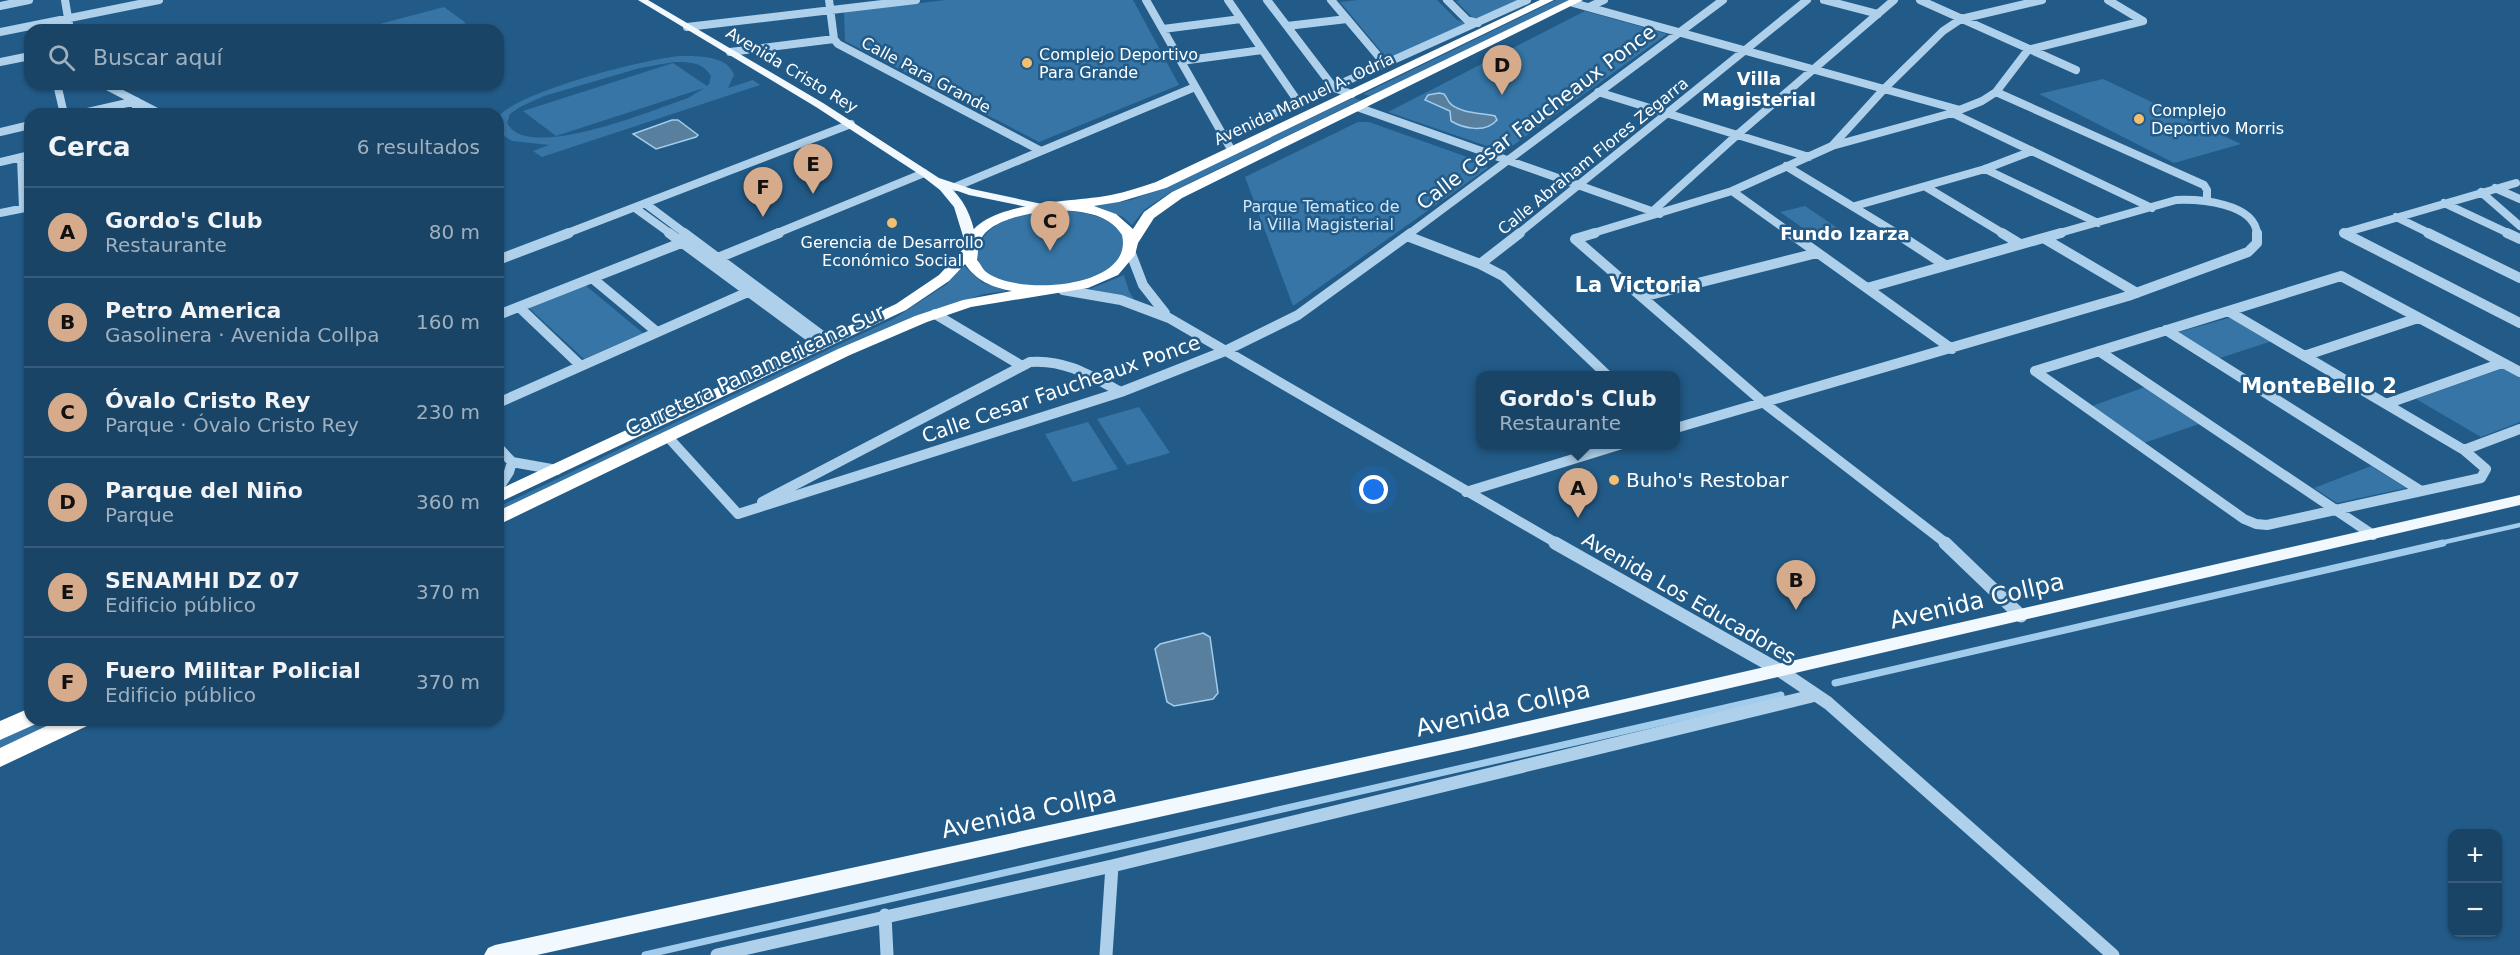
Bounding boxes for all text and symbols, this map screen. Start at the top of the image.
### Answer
street label: Calle Cesar Faucheaux Ponce [1412,19,1660,215]
street label: Avenida Cristo Rey [723,23,861,117]
search box [24,24,504,90]
street label: Calle Para Grande [858,33,994,117]
icon: search [45,41,78,74]
text: Buscar aquí [93,45,223,70]
place label: Complejo Deportivo Para Grande [1039,45,1198,82]
pin: D [1482,46,1522,95]
street label: Avenida Manuel A. Odría [1211,49,1397,149]
marker: Complejo Deportivo Para Grande [1020,56,1034,70]
district label: Villa Magisterial [1702,68,1816,110]
street label: Calle Abraham Flores Zegarra [1494,73,1692,239]
place label: Complejo Deportivo Morris [2151,101,2284,138]
marker: Complejo Deportivo Morris [2132,112,2146,126]
text: Cerca [48,132,131,162]
text: 6 resultados [357,135,480,159]
pin: E [794,144,832,194]
pin: F [744,168,783,217]
park label: Parque Tematico de la Villa Magisterial [1243,197,1399,234]
pin: C [1030,202,1070,251]
text: Gordo's Club [105,208,262,233]
marker: Gerencia de Desarrollo Económico Social [885,216,899,230]
text: A [60,220,75,244]
text: 80 m [429,220,480,244]
district label: Fundo Izarza [1780,223,1910,244]
text: Restaurante [105,233,227,257]
place label: Gerencia de Desarrollo Económico Social [801,233,983,270]
district label: La Victoria [1575,273,1701,297]
text: Petro America [105,298,281,323]
street label: Carretera Panamericana Sur [622,299,889,441]
text: B [60,310,75,334]
text: 160 m [416,310,480,334]
text: Gasolinera · Avenida Collpa [105,323,380,347]
street label: Calle Cesar Faucheaux Ponce [919,330,1203,448]
popup [1476,371,1680,449]
district label: MonteBello 2 [2241,374,2397,398]
text: Gordo's Club [1499,386,1657,411]
text: Óvalo Cristo Rey [105,388,310,413]
text: C [60,400,75,424]
text: 230 m [416,400,480,424]
text: Restaurante [1499,411,1621,435]
text: Parque · Óvalo Cristo Rey [105,413,359,437]
pin: A [1558,468,1598,518]
place label: Buho's Restobar [1626,468,1789,492]
marker: Buho's Restobar [1607,473,1621,487]
your location [1359,475,1388,504]
text: Parque del Niño [105,478,303,503]
text: D [59,490,76,514]
text: 360 m [416,490,480,514]
text: Parque [105,503,174,527]
street label: Avenida Los Educadores [1578,527,1800,669]
pin: B [1776,560,1816,610]
street label: Avenida Collpa [1887,567,2067,635]
text: SENAMHI DZ 07 [105,568,300,593]
text: E [61,580,74,604]
text: 370 m [416,580,480,604]
text: Edificio público [105,593,256,617]
text: Fuero Militar Policial [105,658,361,683]
text: F [61,670,74,694]
text: 370 m [416,670,480,694]
street label: Avenida Collpa [1413,675,1593,743]
text: Edificio público [105,683,256,707]
street label: Avenida Collpa [939,780,1119,844]
map controls [2448,829,2502,937]
button: + [2448,829,2502,883]
button: − [2448,883,2502,937]

